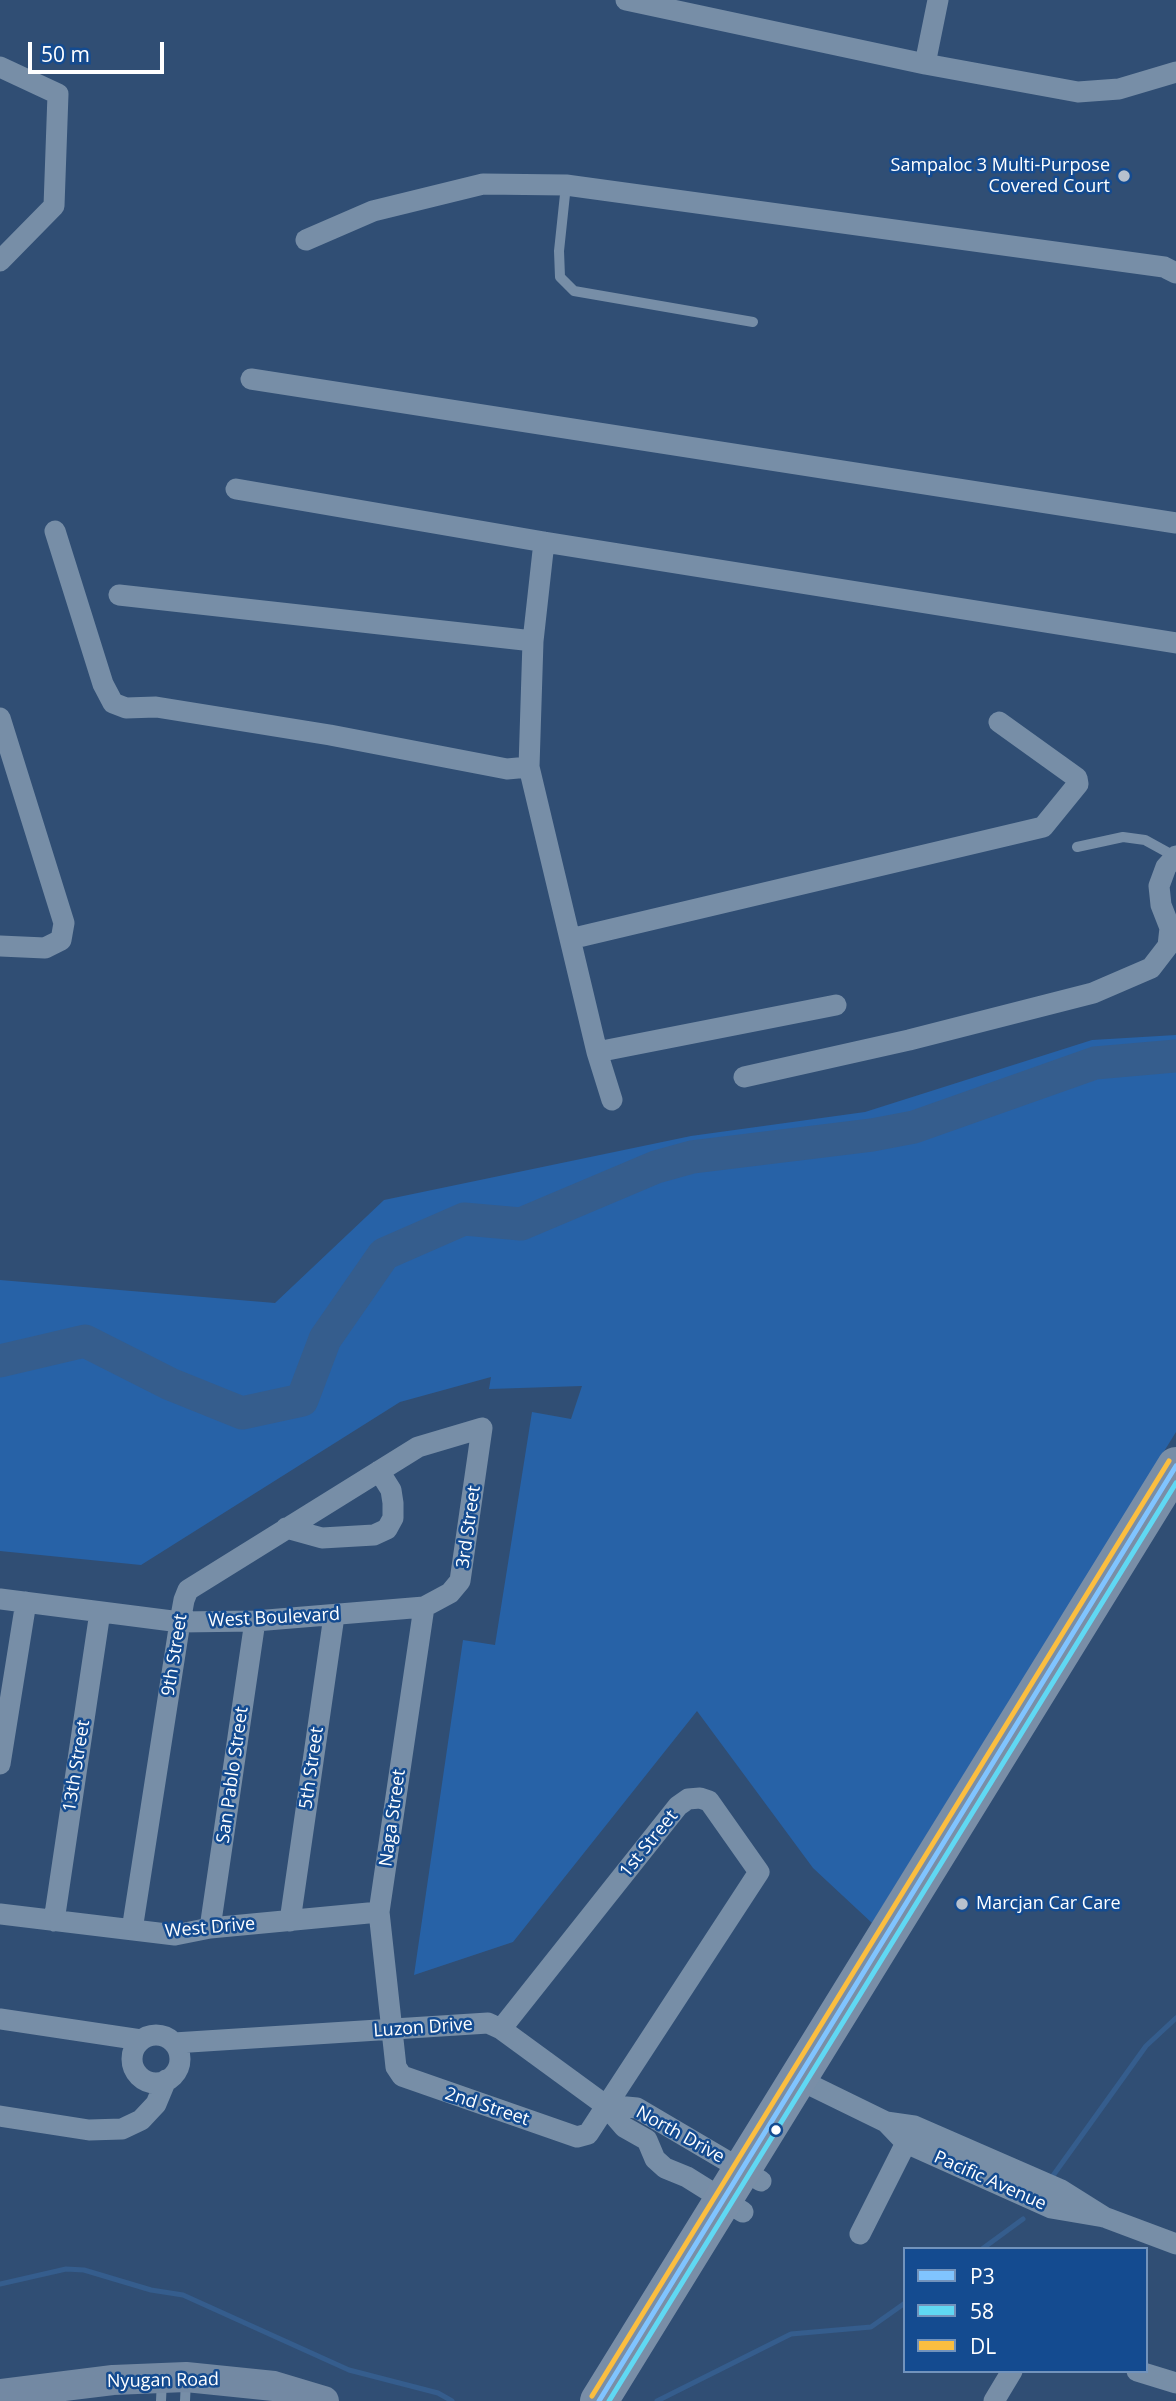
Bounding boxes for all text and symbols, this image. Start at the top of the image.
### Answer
scale bar [32,28,168,72]
text: 50 m [41,40,90,68]
place label: Sampaloc 3 Multi-Purpose Covered Court [891,155,1110,198]
marker: Sampaloc 3 Multi-Purpose Covered Court [1116,168,1132,184]
street label: 3rd Street [452,1484,486,1570]
street label: West Boulevard [208,1604,340,1632]
street label: 9th Street [158,1612,192,1698]
street label: San Pablo Street [213,1705,253,1845]
street label: 13th Street [59,1718,95,1814]
street label: 5th Street [296,1726,328,1810]
street label: Naga Street [375,1768,411,1868]
street label: 1st Street [615,1806,683,1882]
place label: Marcjan Car Care [976,1893,1121,1915]
marker: Marcjan Car Care [954,1896,970,1912]
street label: West Drive [164,1913,256,1943]
street label: Luzon Drive [373,2014,473,2042]
street label: 2nd Street [442,2083,532,2131]
street label: North Drive [632,2102,728,2168]
unlabelled marker [769,2123,783,2137]
street label: Pacific Avenue [931,2147,1049,2215]
legend [903,2247,1148,2373]
text: P3 [970,2262,995,2290]
text: 58 [970,2297,994,2325]
text: DL [970,2332,996,2360]
street label: Nyugan Road [107,2369,219,2393]

